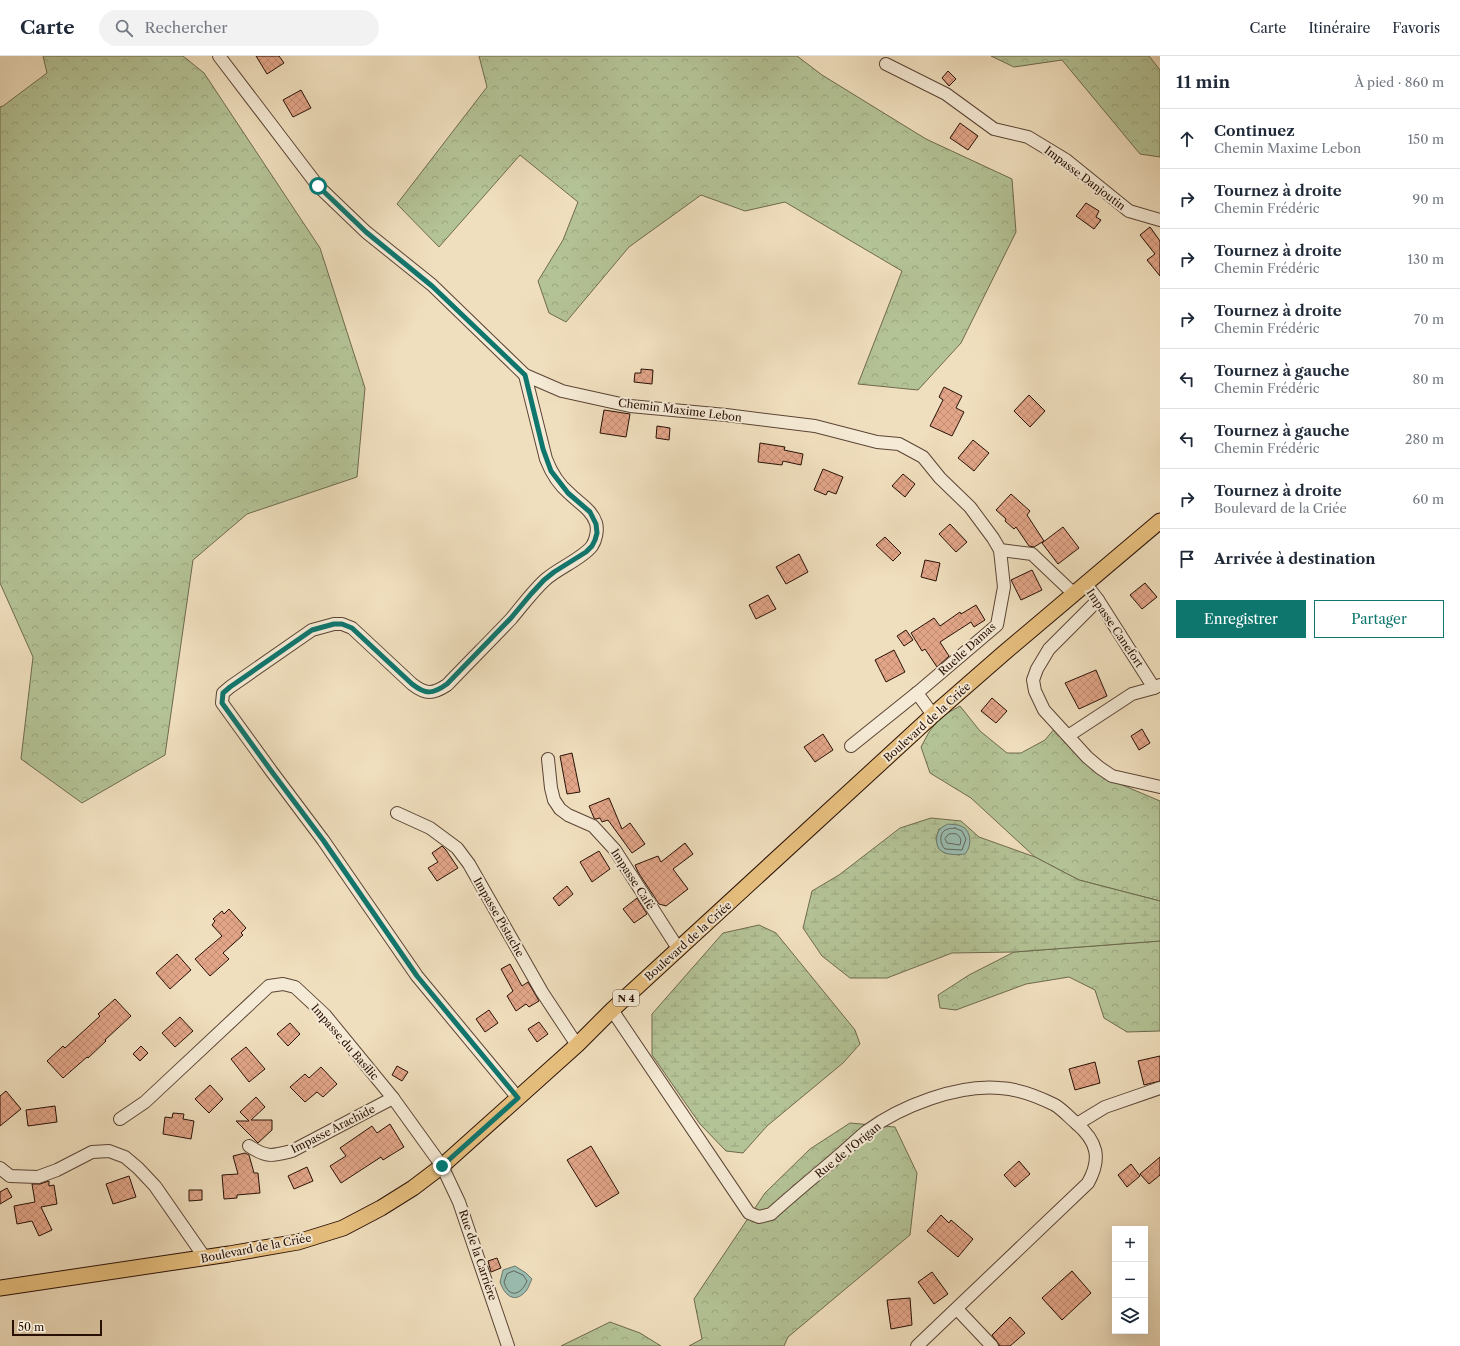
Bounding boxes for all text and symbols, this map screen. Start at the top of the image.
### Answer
search box [99,10,379,46]
text: Carte [20,16,75,39]
icon: search [113,17,135,39]
text: Rechercher [145,18,228,37]
text: Carte [1250,19,1286,37]
text: Itinéraire [1308,19,1370,37]
text: Favoris [1392,19,1440,37]
text: 11 min [1176,72,1230,92]
text: À pied · 860 m [1355,74,1444,90]
text: Continuez [1214,121,1295,140]
icon: ahead [1176,128,1198,150]
text: 150 m [1408,131,1444,147]
text: Chemin Maxime Lebon [1214,140,1361,156]
street label: Impasse Danjoutin [1042,143,1128,213]
route start [309,177,327,195]
text: Tournez à droite [1214,181,1342,200]
icon: right [1176,188,1198,210]
text: 90 m [1413,191,1444,207]
text: Chemin Frédéric [1214,200,1320,216]
text: Tournez à droite [1214,241,1342,260]
icon: right [1176,248,1198,270]
text: 130 m [1408,251,1444,267]
text: Chemin Frédéric [1214,260,1320,276]
text: Tournez à droite [1214,301,1342,320]
icon: right [1176,308,1198,330]
text: 70 m [1414,311,1444,327]
text: Chemin Frédéric [1214,320,1320,336]
text: Tournez à gauche [1214,361,1350,380]
icon: left [1176,368,1198,390]
text: 80 m [1412,371,1444,387]
text: Chemin Frédéric [1214,380,1320,396]
street label: Chemin Maxime Lebon [617,395,743,425]
text: Tournez à gauche [1214,421,1350,440]
icon: left [1176,428,1198,450]
text: 280 m [1405,431,1444,447]
text: Chemin Frédéric [1214,440,1320,456]
text: Tournez à droite [1214,481,1342,500]
icon: right [1176,488,1198,510]
text: 60 m [1413,491,1444,507]
text: Boulevard de la Criée [1214,500,1347,516]
icon: arrive [1176,548,1198,570]
text: Arrivée à destination [1214,549,1376,568]
street label: Impasse Canefort [1083,586,1147,670]
button: Enregistrer [1176,600,1306,638]
button: Partager [1314,600,1444,638]
street label: Ruelle Damas [936,620,999,678]
street label: Boulevard de la Criée [881,679,973,765]
street label: Impasse Café [608,846,658,912]
street label: Impasse Pistache [471,875,527,959]
street label: Boulevard de la Criée [642,898,734,984]
road number: N 4 [613,990,639,1006]
street label: Impasse du Basilic [308,1001,382,1083]
street label: Impasse Arachide [289,1102,377,1156]
street label: Rue de l'Origan [812,1119,884,1181]
route end [433,1157,451,1175]
street label: Rue de la Carrière [456,1208,500,1302]
map controls [1112,1226,1148,1334]
button: + [1112,1226,1148,1262]
street label: Boulevard de la Criée [199,1230,313,1266]
button: − [1112,1262,1148,1298]
button: layers [1112,1298,1148,1334]
scale bar [12,1318,102,1337]
text: 50 m [18,1320,44,1334]

